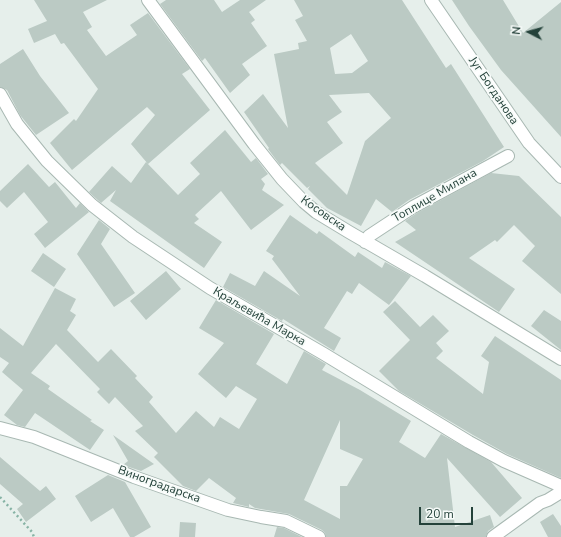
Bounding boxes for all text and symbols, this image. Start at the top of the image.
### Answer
north arrow [509,12,549,52]
text: N [509,26,524,36]
street label: Југ Богданова [465,54,521,128]
street label: Топлице Милана [390,166,480,226]
street label: Косовска [298,193,348,235]
street label: Краљевића Марка [210,285,308,349]
street label: Виноградарска [116,463,202,507]
scale bar [421,499,475,525]
text: 20 m [426,506,454,522]

